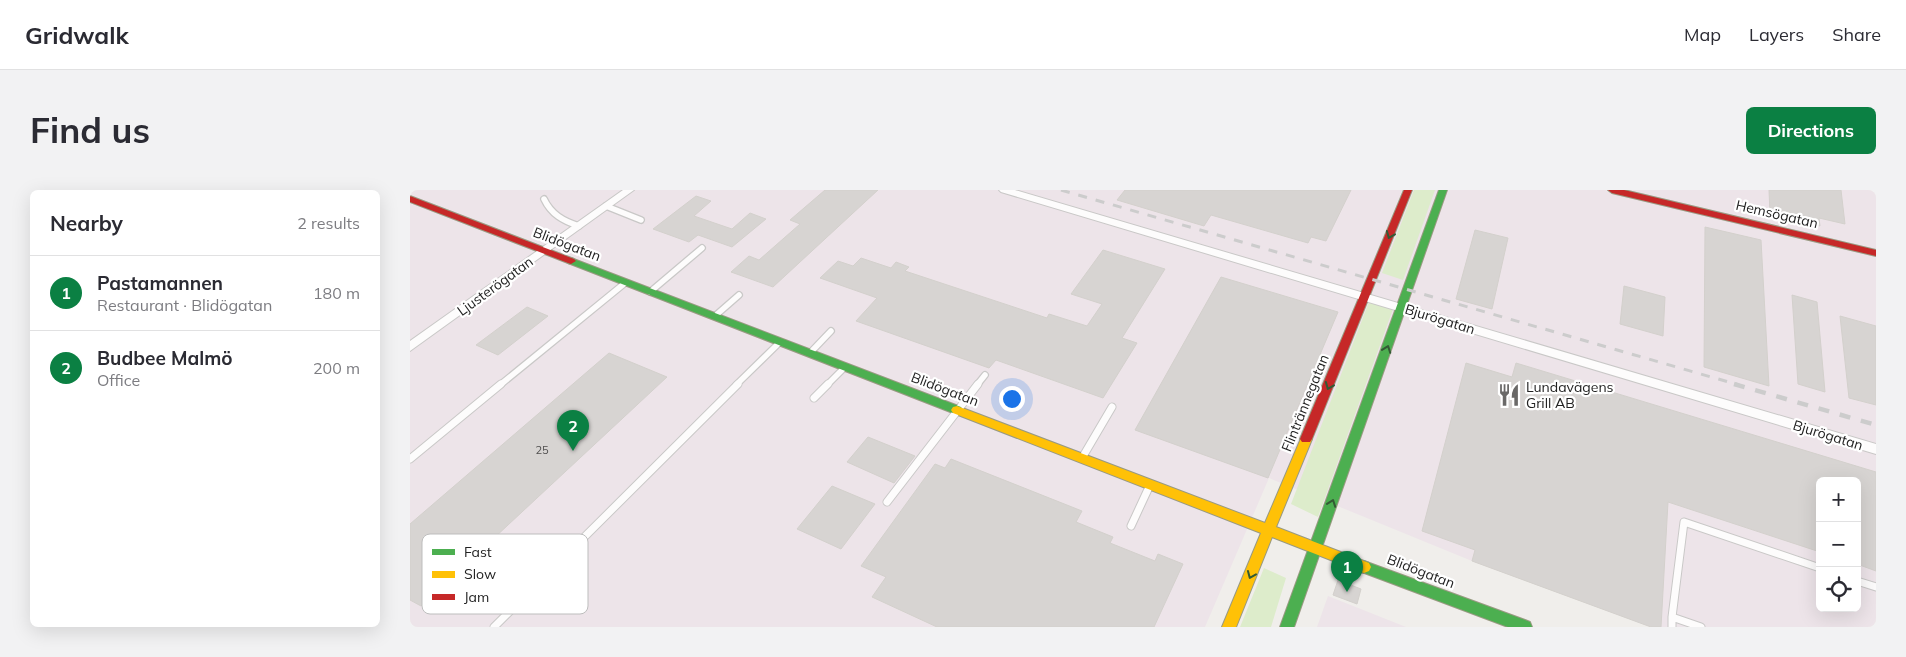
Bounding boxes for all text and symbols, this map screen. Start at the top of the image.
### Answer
text: Gridwalk [25,20,129,50]
text: Map [1684,23,1721,46]
text: Layers [1749,23,1804,46]
text: Share [1832,23,1881,46]
button: Directions [1746,107,1876,154]
text: Find us [30,108,150,152]
street label: Hemsögatan [1734,196,1820,232]
text: Nearby [50,210,123,236]
text: 2 results [297,213,360,233]
street label: Blidögatan [531,223,603,265]
one-way arrow [1385,230,1396,239]
street label: Ljusterögatan [453,252,537,320]
text: Pastamannen [97,271,223,295]
text: 1 [61,283,71,303]
text: 180 m [313,283,360,303]
text: Restaurant · Blidögatan [97,295,272,315]
street label: Bjurögatan [1403,300,1477,338]
text: Budbee Malmö [97,346,233,370]
one-way arrow [1381,346,1391,354]
street label: Flintrännegatan [1277,352,1333,454]
text: 2 [61,358,71,378]
text: 200 m [313,358,360,378]
street label: Blidögatan [909,368,981,410]
text: Office [97,370,140,390]
place label: Lundavägens Grill AB [1526,378,1614,412]
one-way arrow [1324,381,1335,390]
restaurant icon: Lundavägens Grill AB [1496,382,1522,408]
your location [999,386,1025,412]
pin: 2 [557,410,589,451]
street label: Bjurögatan [1791,416,1865,454]
house number: 25 [535,443,549,457]
map controls [1816,477,1861,612]
button: + [1816,477,1861,522]
one-way arrow [1326,499,1336,507]
button: − [1816,522,1861,567]
legend [422,534,588,614]
text: Fast [464,543,492,561]
street label: Blidögatan [1385,550,1457,592]
pin: 1 [1331,551,1363,592]
text: Slow [464,565,496,583]
button: locate [1816,567,1861,612]
one-way arrow [1246,570,1257,579]
text: Jam [464,588,489,606]

